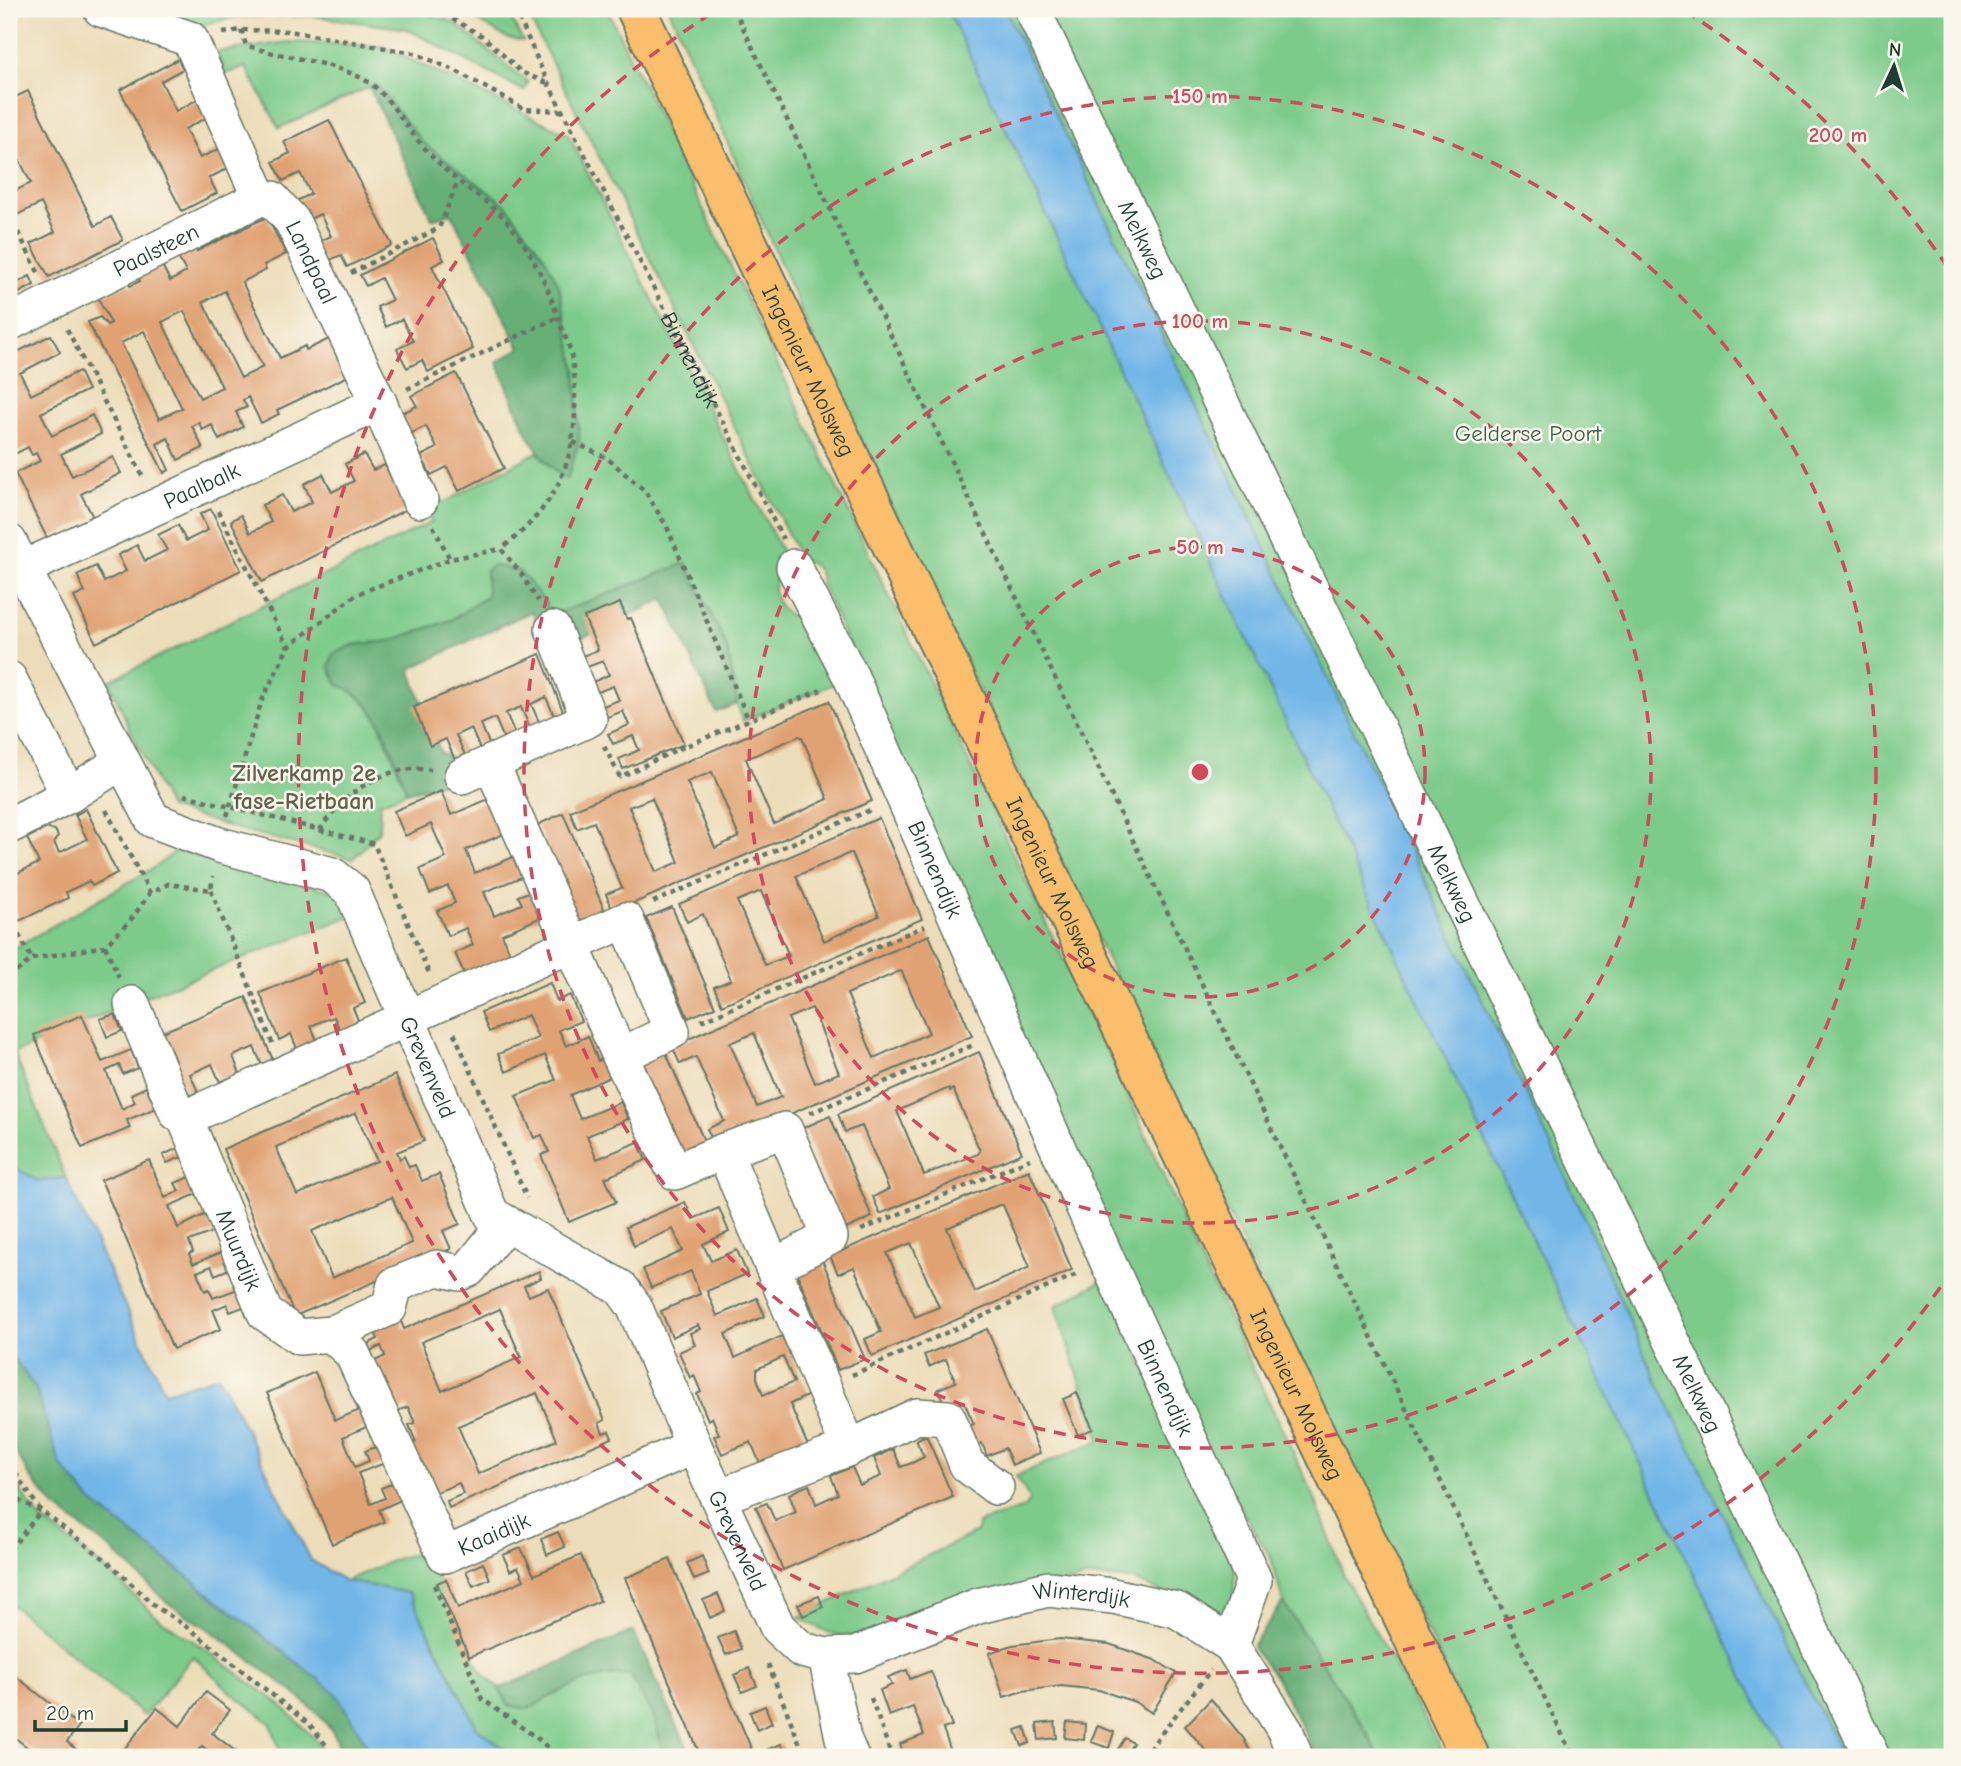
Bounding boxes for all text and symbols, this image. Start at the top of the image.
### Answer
north arrow [1860,32,1930,102]
text: N [1888,39,1902,61]
text: 150 m [1172,84,1228,108]
text: 200 m [1809,123,1867,147]
street label: Melkweg [1112,196,1173,284]
street label: Landpaal [280,216,343,308]
street label: Paalsteen [109,218,203,283]
street label: Ingenieur Molsweg [756,281,861,461]
street label: Binnendijk [654,308,726,412]
text: 100 m [1172,309,1228,333]
park label: Gelderse Poort [1455,420,1603,447]
street label: Paalbalk [159,457,244,515]
text: 50 m [1176,535,1224,559]
district label: Zilverkamp 2e fase-Rietbaan [232,759,376,815]
centre of rings [1188,760,1212,784]
street label: Ingenieur Molsweg [1000,793,1105,973]
street label: Binnendijk [902,817,968,922]
street label: Melkweg [1421,840,1482,927]
street label: Grevenveld [394,1012,461,1122]
street label: Muurdijk [210,1206,267,1295]
street label: Ingenieur Molsweg [1244,1305,1349,1485]
street label: Binnendijk [1131,1335,1199,1440]
street label: Melkweg [1666,1350,1727,1437]
street label: Grevenveld [702,1486,772,1595]
street label: Kaaidijk [454,1507,534,1562]
street label: Winterdijk [1030,1575,1133,1613]
scale bar [35,1689,126,1733]
text: 20 m [46,1701,94,1725]

